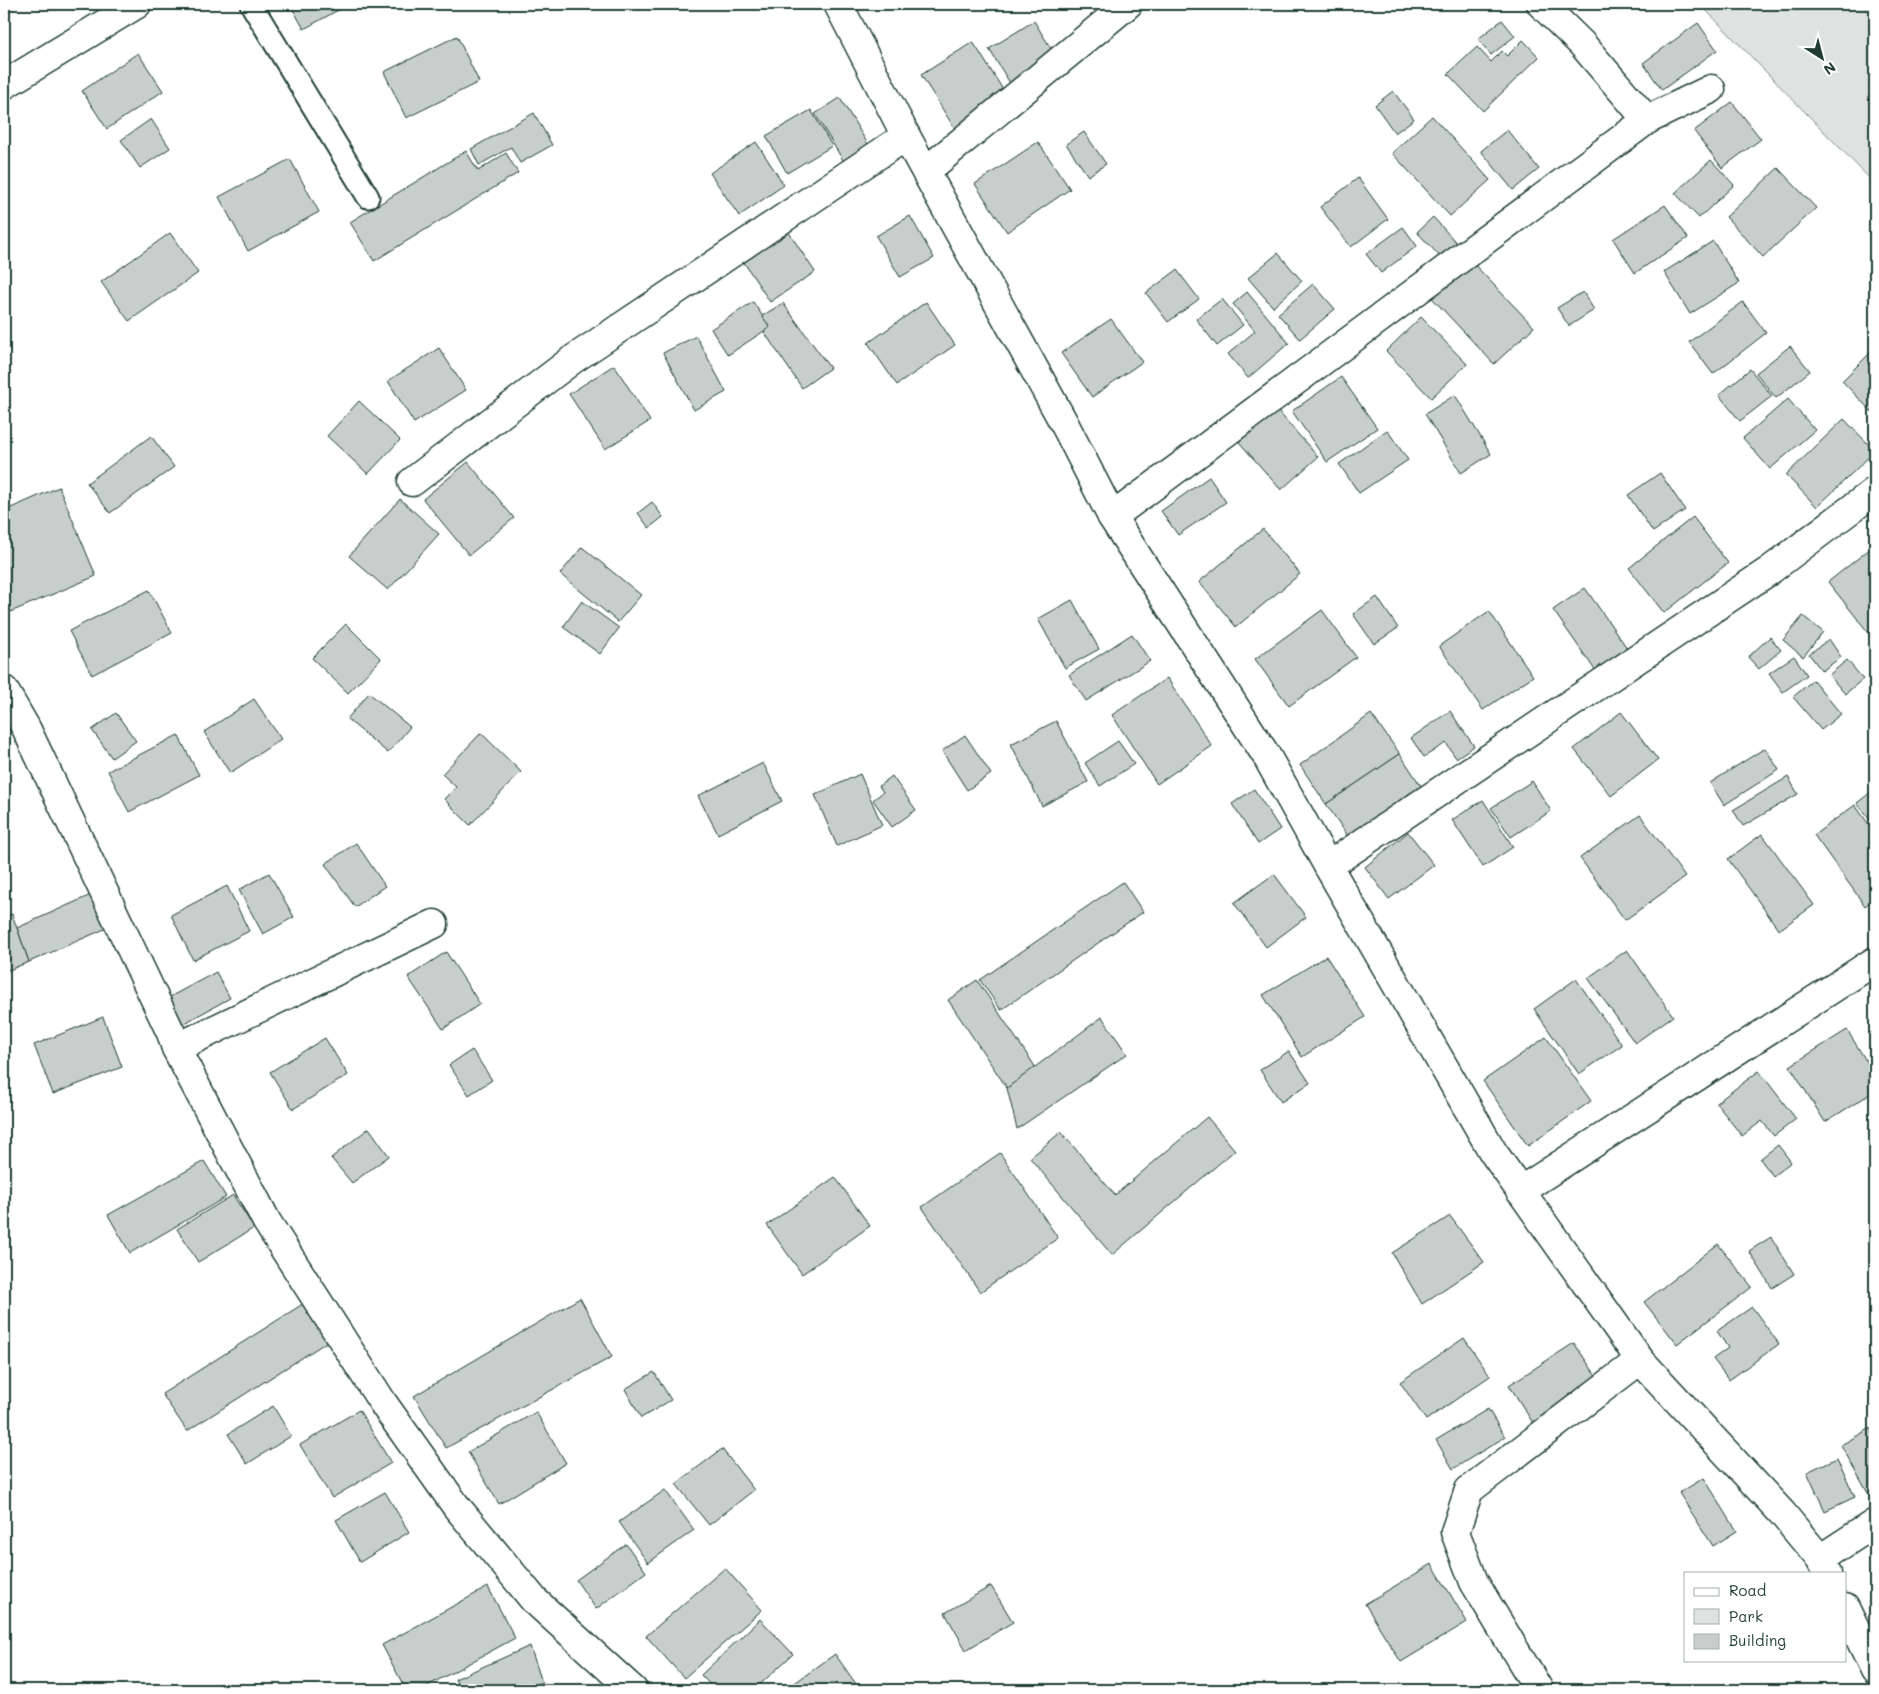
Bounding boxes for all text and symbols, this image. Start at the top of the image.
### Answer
north arrow [1796,32,1846,82]
text: N [1820,58,1840,80]
legend [1684,1572,1846,1662]
text: Road [1729,1580,1766,1600]
text: Park [1729,1606,1763,1626]
text: Building [1729,1630,1786,1650]

